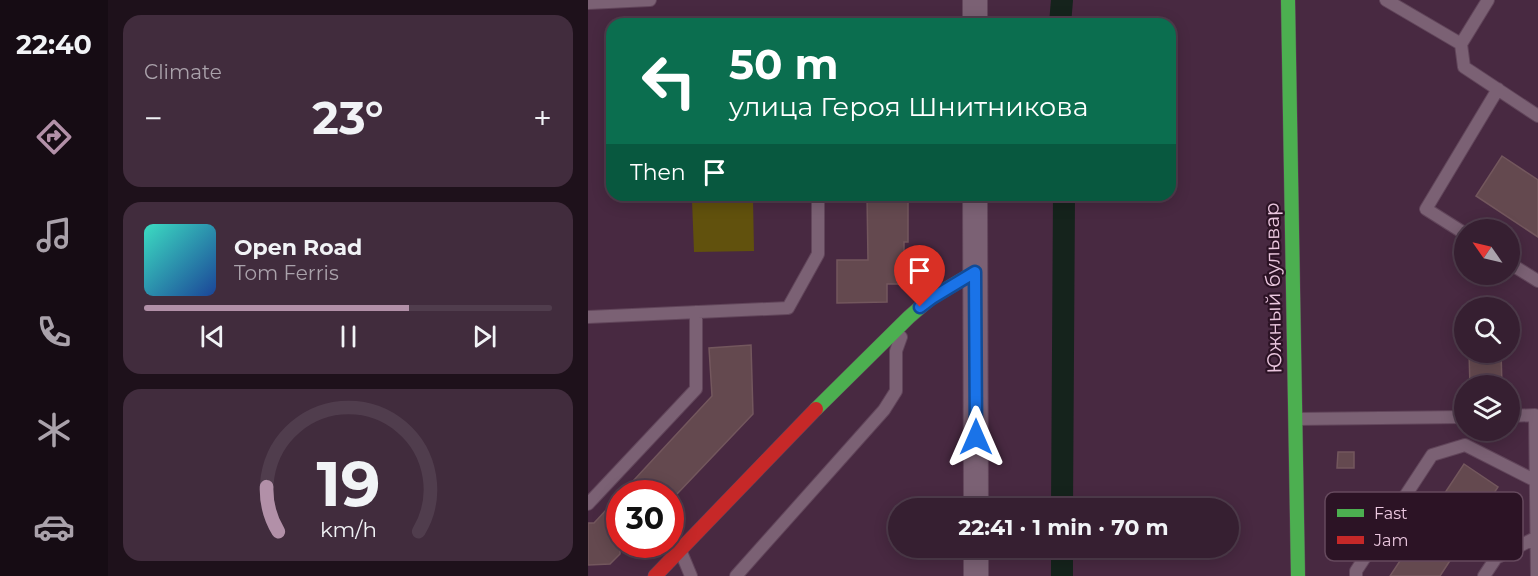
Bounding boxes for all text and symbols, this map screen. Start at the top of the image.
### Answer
text: 22:40 [16,28,92,61]
text: 50 m [729,38,838,90]
icon: left [630,42,708,120]
text: Climate [144,60,222,84]
text: 23° [312,90,384,145]
text: улица Героя Шнитникова [729,90,1088,123]
text: − [144,98,163,138]
text: + [533,98,552,138]
icon: directions [33,116,75,158]
icon: arrive [698,156,731,189]
text: Then [630,159,686,186]
street label: Южный бульвар [1260,202,1286,374]
icon: music [33,214,75,256]
north arrow [1454,219,1520,285]
map controls [1454,219,1520,441]
text: Open Road [234,234,362,261]
pin [894,245,945,307]
icon: arrive [903,254,936,287]
text: Tom Ferris [234,261,339,285]
button: search [1454,297,1520,363]
icon: phone [33,311,75,353]
icon: previous [196,320,229,353]
icon: pause [332,320,365,353]
icon: next [468,320,501,353]
button: layers [1454,375,1520,441]
position arrow [944,405,1008,469]
icon: climate [33,409,75,451]
text: 19 [316,446,380,522]
speed limit sign: 30 [606,480,684,558]
legend [1325,492,1523,561]
text: Fast [1374,504,1408,523]
icon: car [33,506,75,548]
text: 22:41 · 1 min · 70 m [958,514,1169,541]
text: km/h [319,516,377,542]
text: Jam [1373,531,1408,550]

